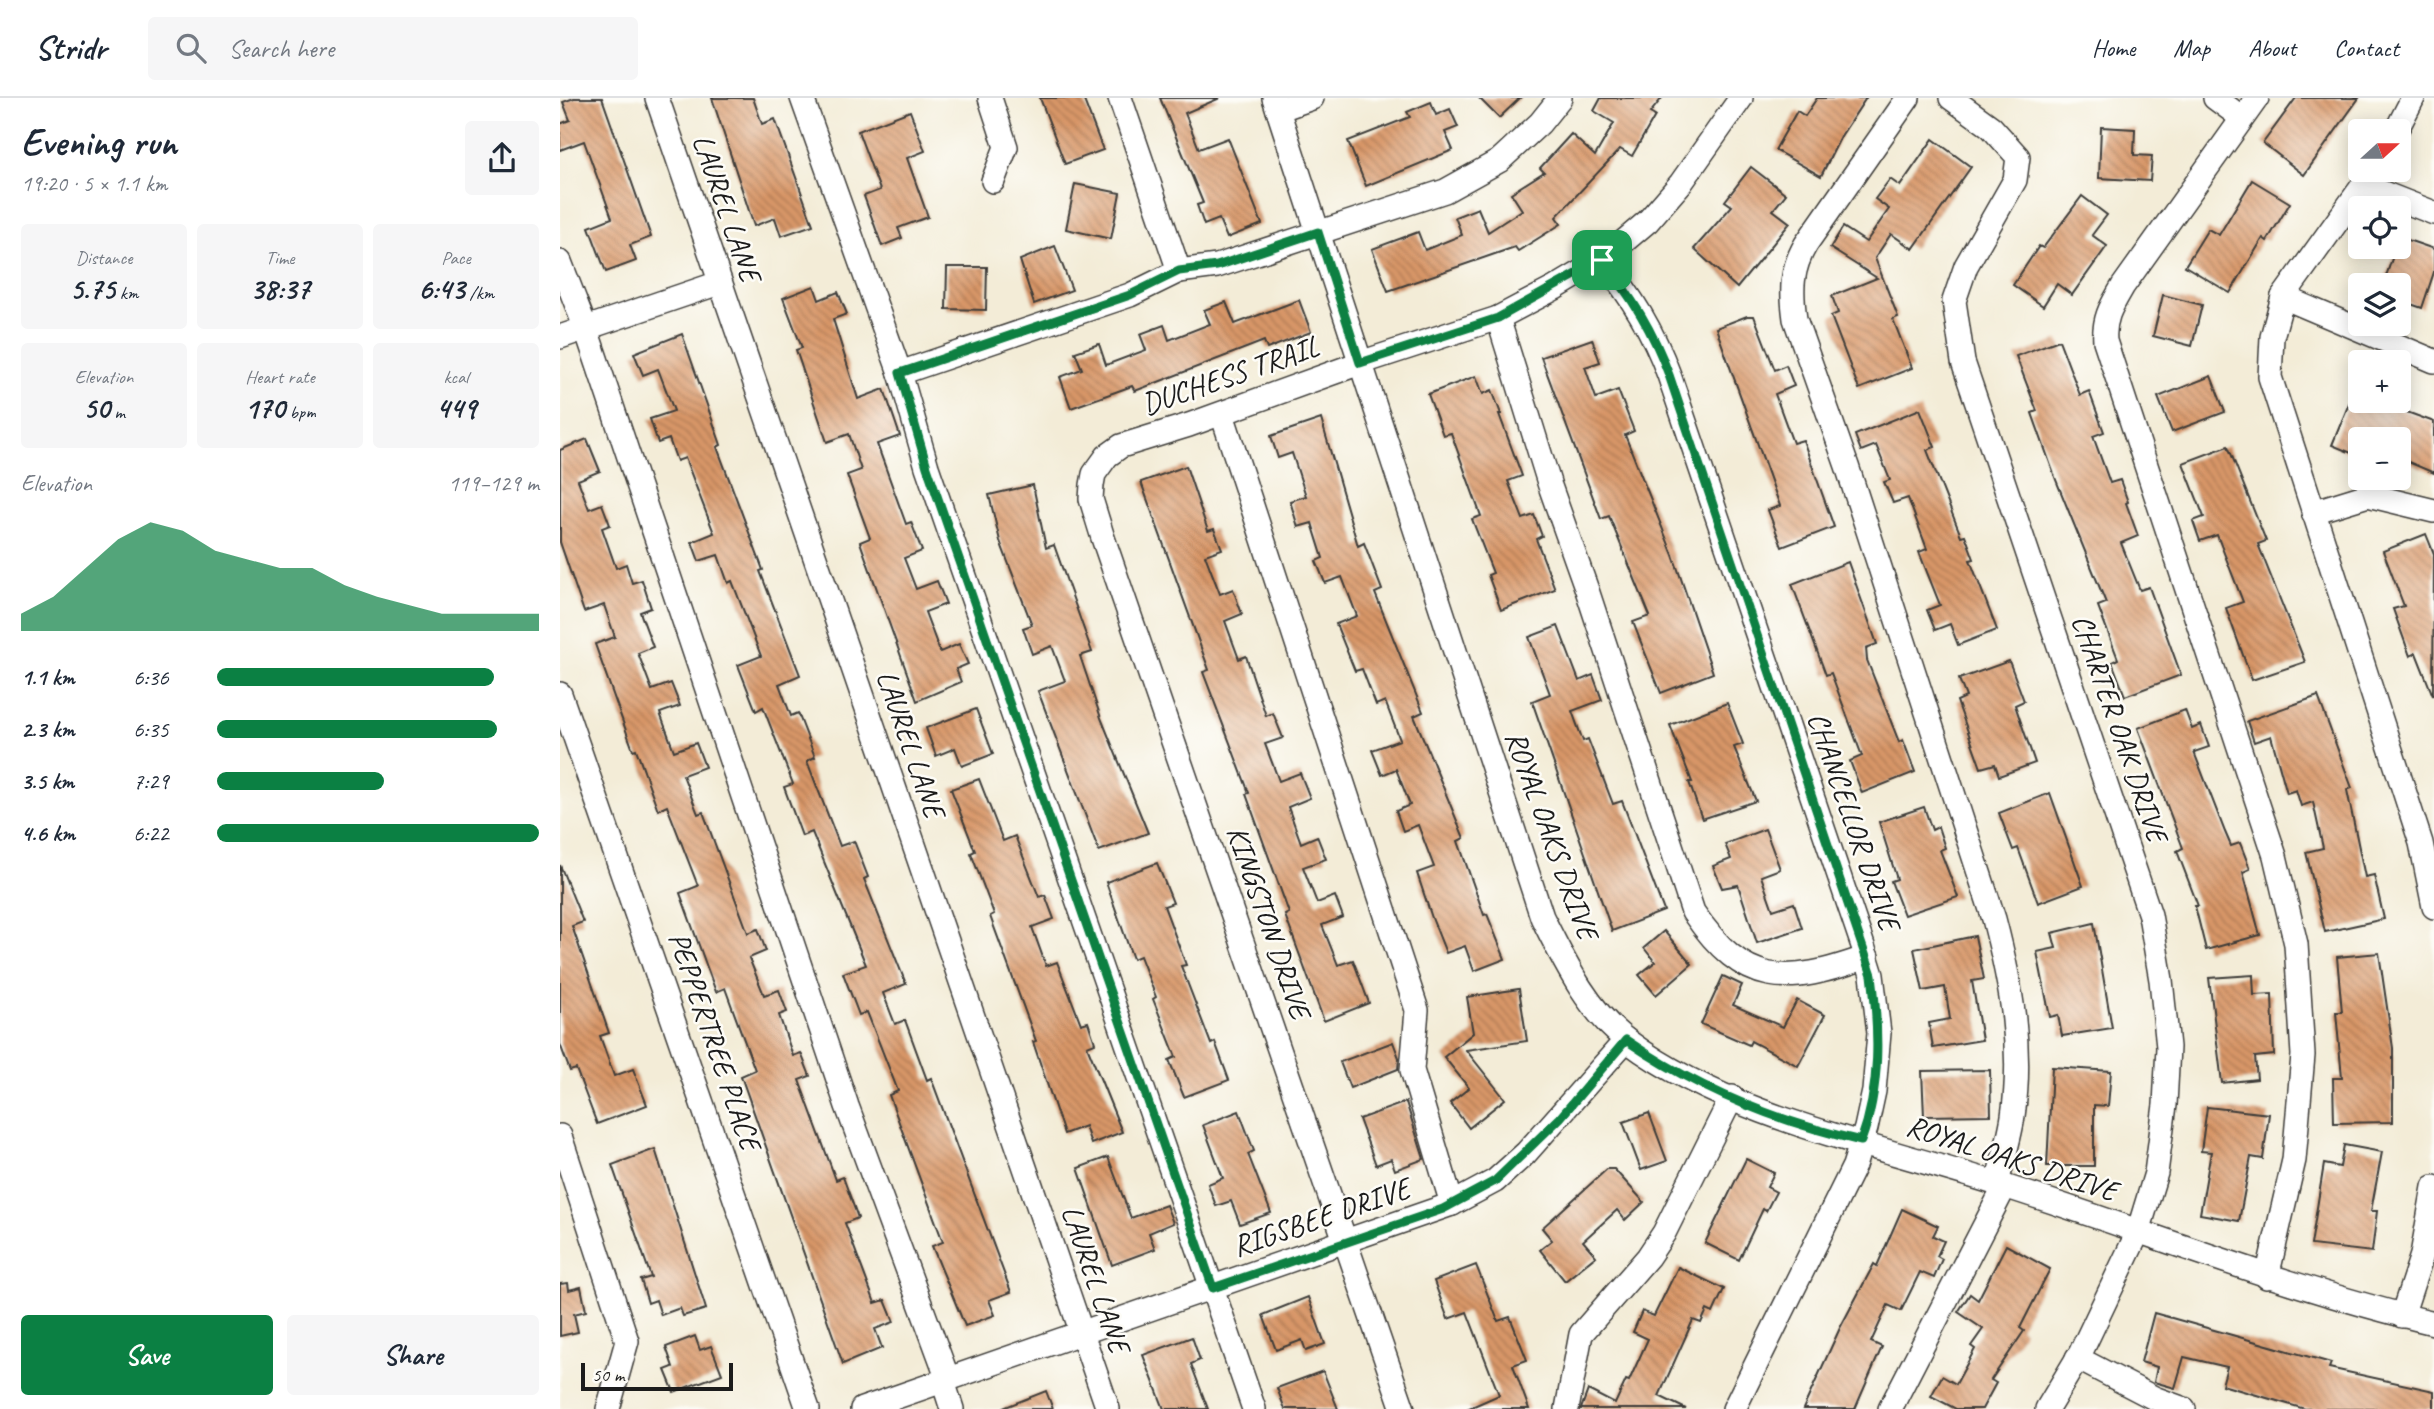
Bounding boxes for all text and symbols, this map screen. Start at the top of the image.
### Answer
search box [148,17,638,80]
text: Stridr [35,27,106,69]
icon: search [172,29,210,67]
text: Search here [228,32,334,65]
text: Home [2092,33,2135,63]
text: Map [2173,33,2210,63]
text: About [2248,33,2296,63]
text: Contact [2334,33,2399,63]
text: Evening run [21,119,177,166]
north arrow [2348,119,2412,182]
map controls [2348,119,2411,490]
button: share [465,121,539,195]
street label: LAUREL LANE [684,129,771,290]
text: 19:20 · 5 × 1.1 km [21,169,167,198]
button: locate [2348,196,2411,259]
pin [1572,230,1632,290]
icon: arrive [1583,241,1621,279]
text: Distance [76,246,132,270]
text: Time [265,246,295,270]
text: Pace [441,246,471,270]
text: 5.75 [70,270,115,308]
text: 38:37 [250,270,310,308]
text: 6:43 [418,270,465,308]
button: layers [2348,273,2411,336]
text: km [115,281,138,305]
text: /km [465,281,494,305]
street label: DUCHESS TRAIL [1137,327,1324,423]
button: + [2348,350,2411,413]
text: Elevation [75,365,133,389]
text: Heart rate [245,365,315,389]
text: kcal [443,365,469,389]
text: 50 [83,389,110,427]
text: 170 [244,389,285,427]
text: 449 [436,389,476,427]
text: m [110,400,125,424]
text: bpm [285,400,316,424]
button: − [2348,427,2411,490]
text: Elevation [21,469,92,498]
text: 119–129 m [448,469,539,498]
street label: CHARTER OAK DRIVE [2063,609,2178,850]
text: 1.1 km [21,663,75,692]
text: 6:36 [133,663,169,692]
street label: LAUREL LANE [868,665,955,826]
street label: CHANCELLOR DRIVE [1799,707,1910,938]
text: 2.3 km [21,715,75,744]
text: 6:35 [133,715,169,744]
street label: ROYAL OAKS DRIVE [1497,726,1609,948]
text: 3.5 km [21,767,74,796]
text: 7:29 [133,767,169,796]
text: 4.6 km [21,819,75,848]
text: 6:22 [133,819,169,848]
street label: KINGSTON DRIVE [1218,821,1321,1027]
street label: PEPPERTREE PLACE [660,927,771,1158]
street label: ROYAL OAKS DRIVE [1902,1106,2125,1211]
street label: RIGSBEE DRIVE [1227,1168,1418,1265]
street label: LAUREL LANE [1053,1200,1140,1361]
button: Save [21,1315,273,1395]
button: Share [287,1315,539,1395]
scale bar [581,1360,733,1392]
text: 50 m [592,1363,624,1387]

